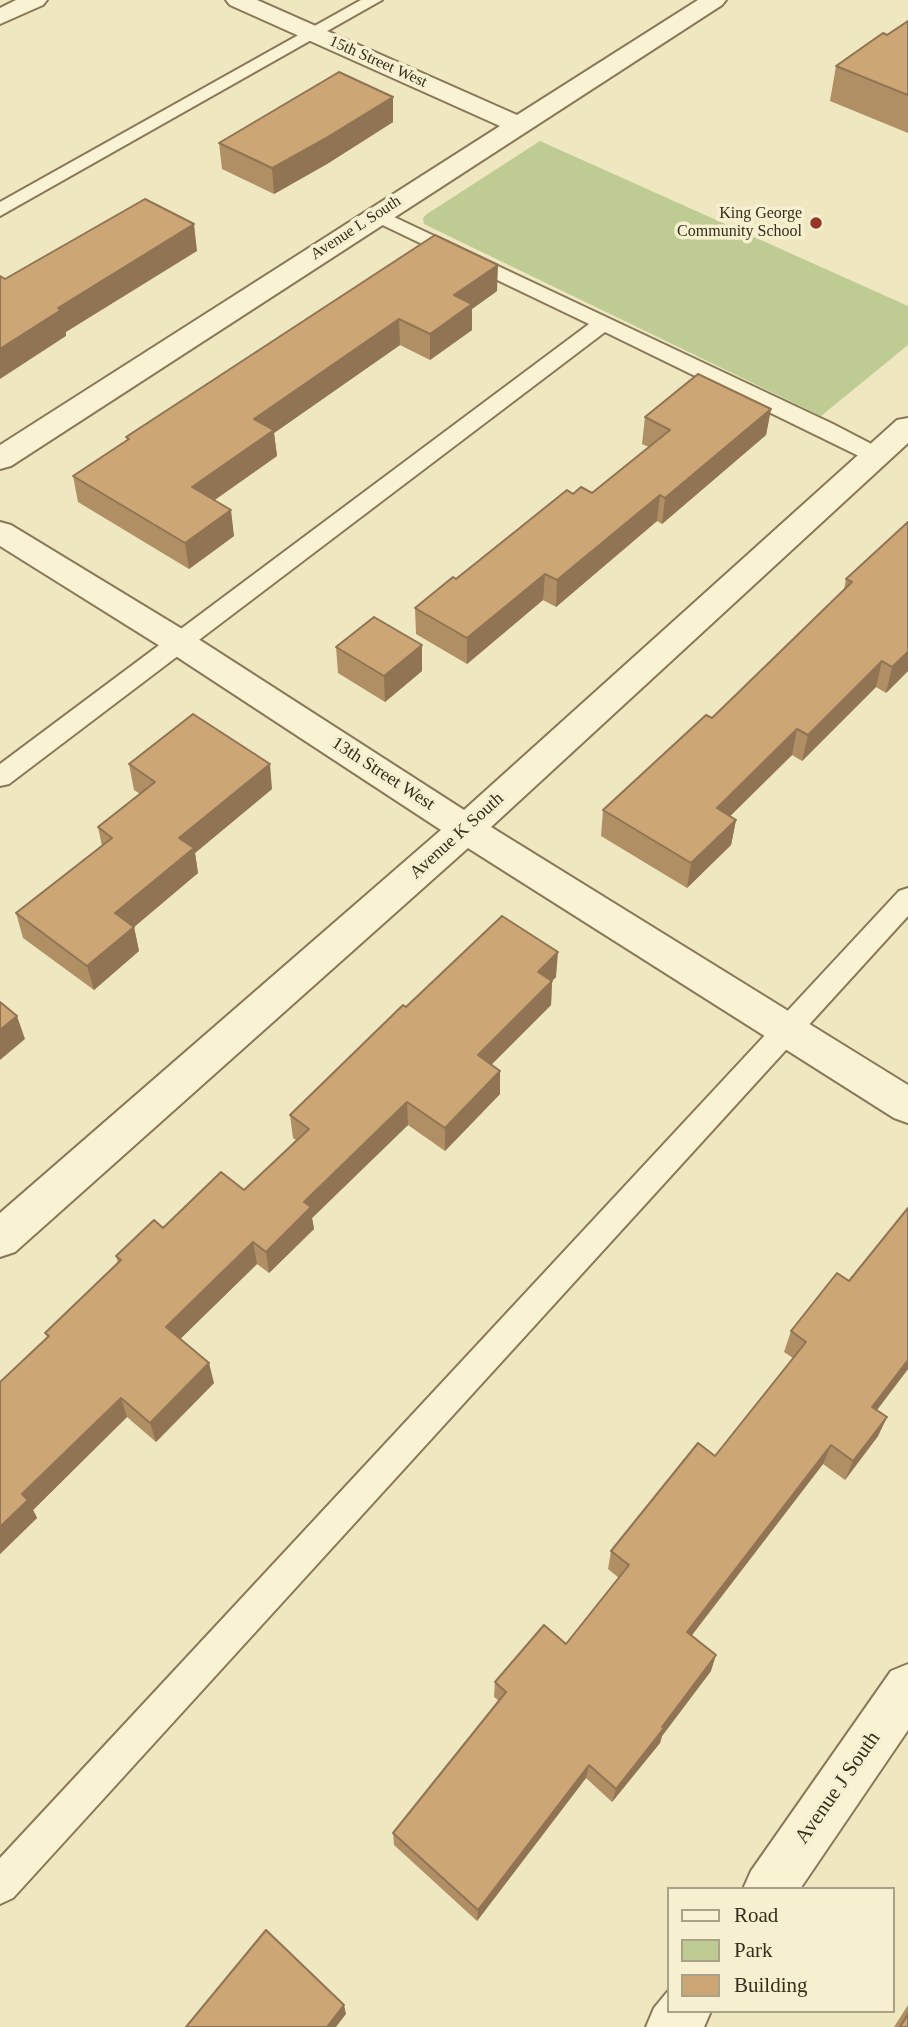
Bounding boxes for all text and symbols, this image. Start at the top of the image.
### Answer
street label: 15th Street West [326,32,430,92]
street label: Avenue L South [307,192,405,264]
place label: King George Community School [677,204,802,242]
marker: King George Community School [808,215,824,231]
street label: 13th Street West [327,733,439,815]
street label: Avenue K South [406,788,508,884]
street label: Avenue J South [790,1727,886,1849]
legend [666,1887,894,2013]
text: Road [734,1903,778,1927]
text: Park [734,1938,773,1962]
text: Building [734,1973,808,1997]

